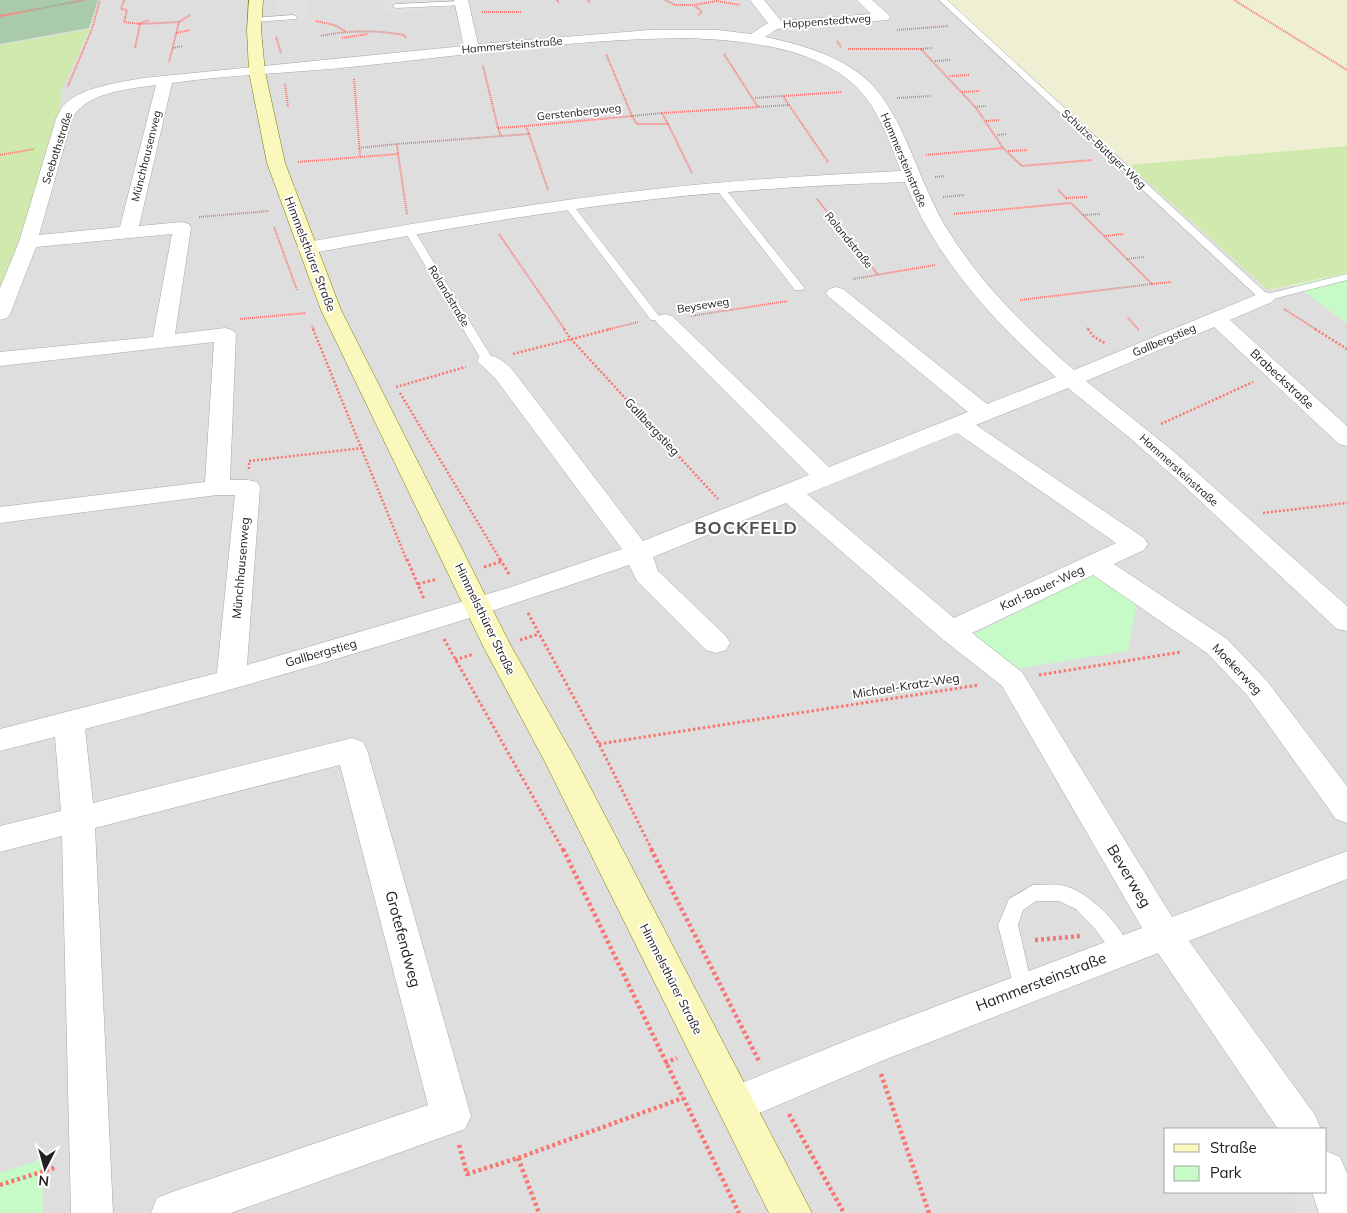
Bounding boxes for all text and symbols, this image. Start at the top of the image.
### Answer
street label: Hoppenstedtweg [783,11,871,31]
street label: Hammersteinstraße [461,34,563,56]
street label: Gerstenbergweg [536,101,622,123]
street label: Schulze-Büttger-Weg [1059,106,1149,192]
street label: Münchhausenweg [128,109,164,203]
street label: Seebothstraße [39,110,75,186]
street label: Hammersteinstraße [878,111,930,209]
street label: Himmelsthürer Straße [282,194,339,314]
street label: Rolandstraße [822,209,876,271]
street label: Rolandstraße [425,263,473,329]
street label: Beyseweg [676,294,730,316]
street label: Gallbergstieg [1130,320,1198,360]
street label: Brabeckstraße [1248,345,1317,412]
street label: Gallbergstieg [622,395,683,459]
street label: Hammersteinstraße [1137,431,1221,509]
district label: BOCKFELD [694,516,798,539]
street label: Münchhausenweg [229,517,252,619]
street label: Himmelsthürer Straße [452,561,519,677]
street label: Karl-Bauer-Weg [997,562,1086,614]
street label: Gallbergstieg [283,635,358,670]
street label: Moekerweg [1209,640,1265,697]
street label: Michael-Kratz-Weg [851,670,960,701]
street label: Beverweg [1103,841,1156,911]
street label: Grotefendweg [381,889,425,989]
street label: Himmelsthürer Straße [637,921,706,1037]
street label: Hammersteinstraße [973,948,1109,1015]
legend [1164,1128,1327,1193]
text: Straße [1210,1138,1257,1157]
north arrow [20,1143,70,1193]
text: Park [1210,1163,1242,1182]
text: N [37,1171,50,1190]

